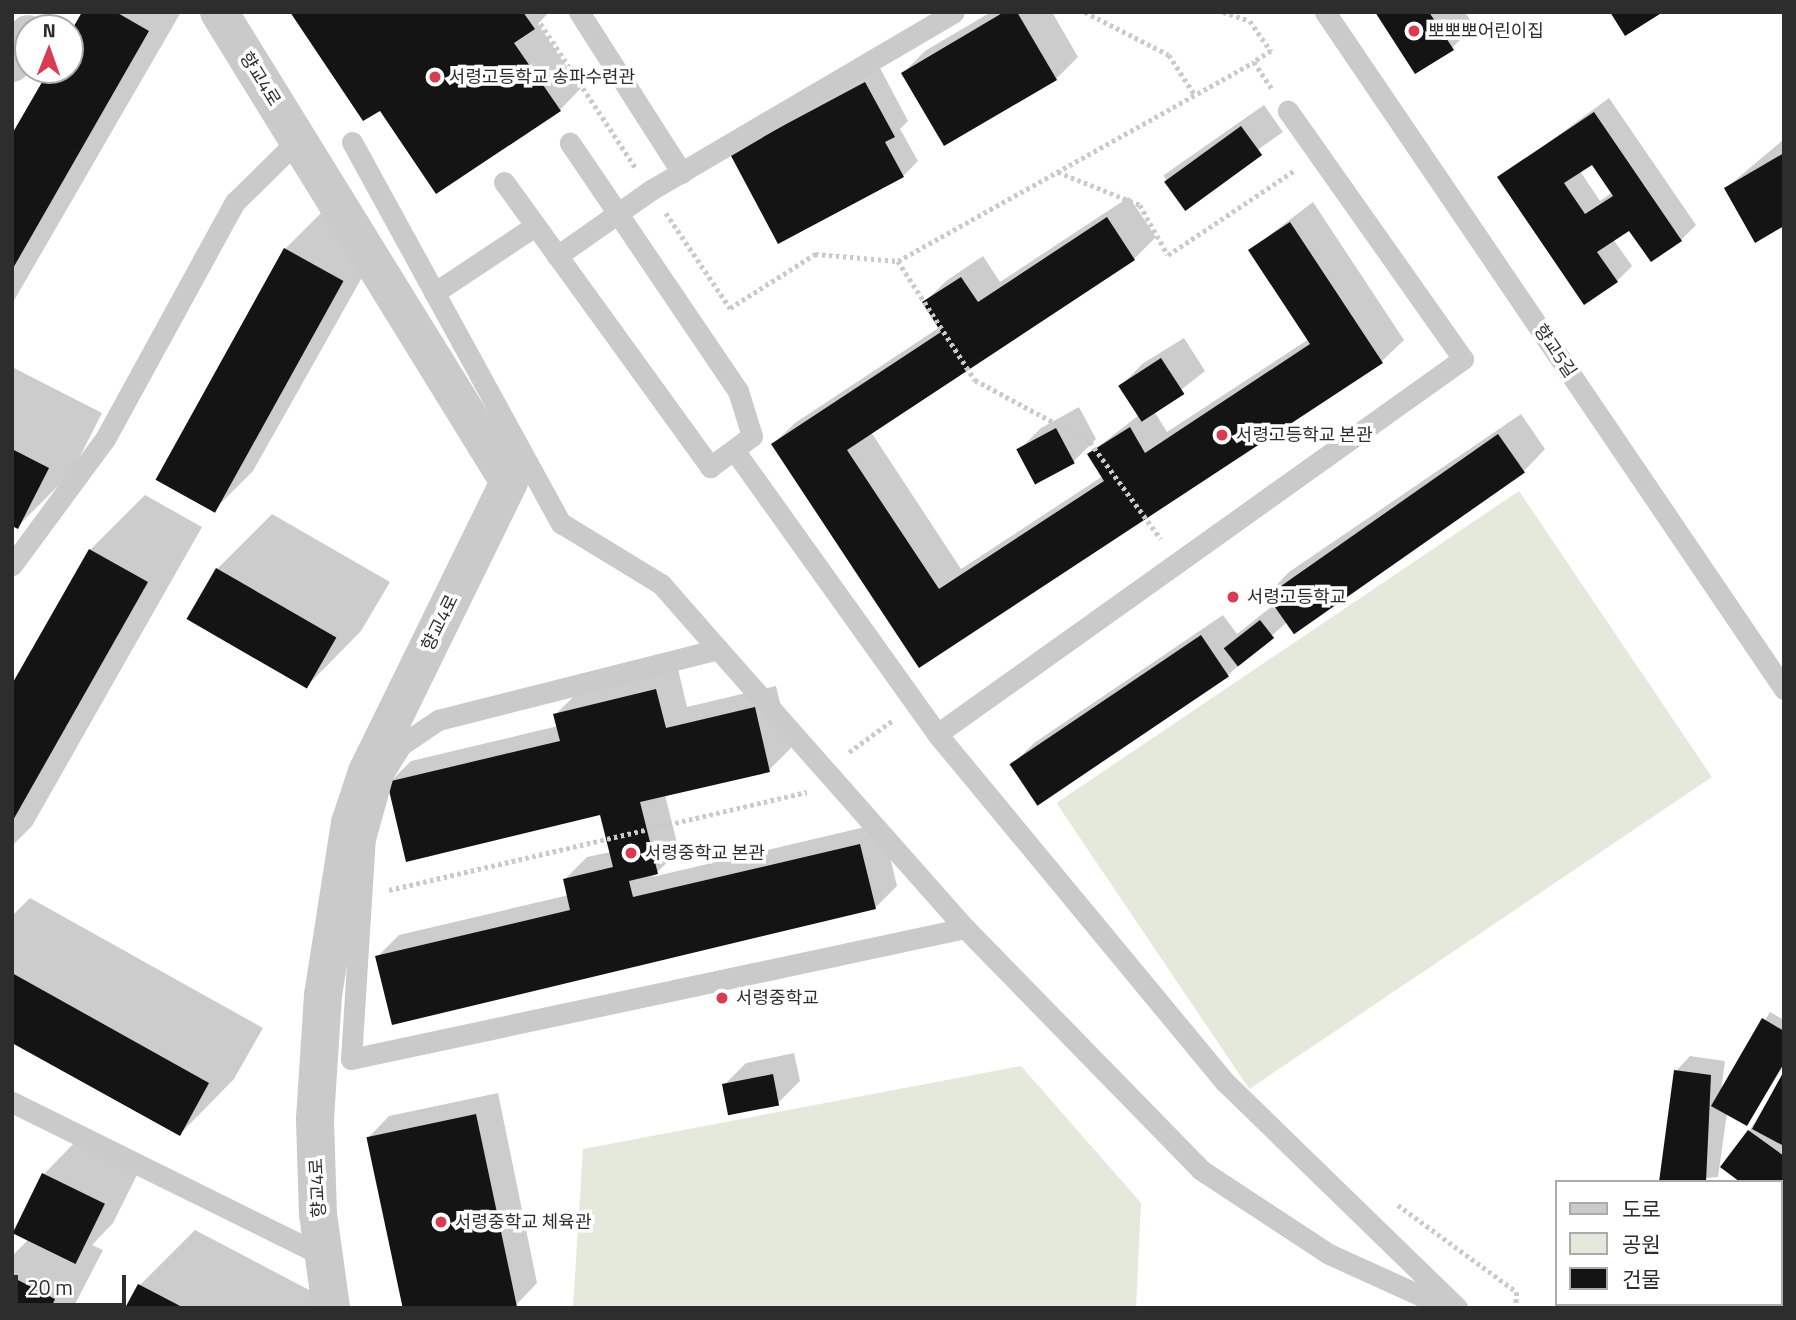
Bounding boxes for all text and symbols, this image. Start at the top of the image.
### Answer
north arrow [14,14,84,84]
text: N [42,15,56,44]
place label: 뽀뽀뽀어린이집 [1428,20,1544,42]
marker: 뽀뽀뽀어린이집 [1406,23,1422,39]
street label: 향교4로 [235,48,285,110]
place label: 서령고등학교 송파수련관 [449,66,635,88]
marker: 서령고등학교 송파수련관 [427,69,443,85]
street label: 향교5길 [1529,320,1581,382]
place label: 서령고등학교 본관 [1236,424,1372,446]
marker: 서령고등학교 본관 [1214,427,1230,443]
place label: 서령고등학교 [1247,586,1346,608]
marker: 서령고등학교 [1225,589,1241,605]
street label: 향교4로 [417,591,463,655]
place label: 서령중학교 본관 [645,842,765,864]
marker: 서령중학교 본관 [623,845,639,861]
place label: 서령중학교 [736,987,819,1009]
marker: 서령중학교 [714,990,730,1006]
street label: 향교4로 [306,1158,330,1218]
legend [1554,1180,1782,1306]
text: 도로 [1622,1193,1661,1225]
place label: 서령중학교 체육관 [455,1211,591,1233]
marker: 서령중학교 체육관 [433,1214,449,1230]
text: 공원 [1622,1228,1661,1260]
scale bar [18,1260,130,1304]
text: 건물 [1622,1263,1661,1295]
text: 20 m [27,1271,73,1303]

